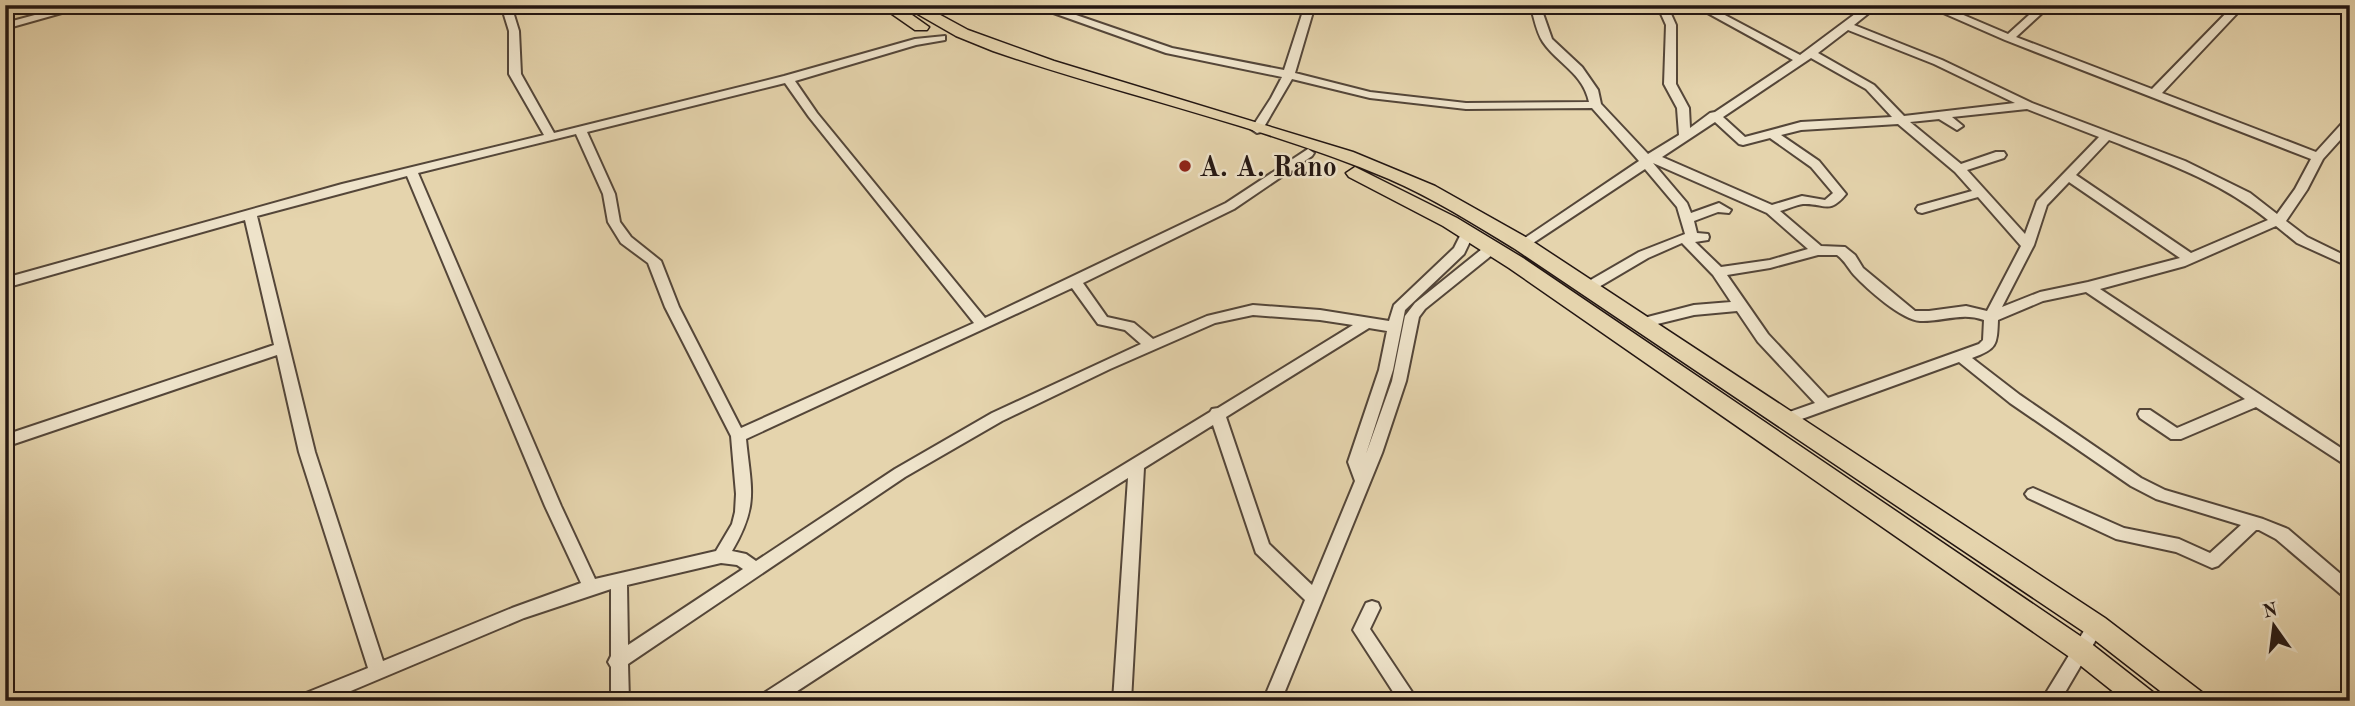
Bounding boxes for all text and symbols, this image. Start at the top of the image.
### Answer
place label: A. A. Rano [1199,155,1337,183]
marker: A. A. Rano [1177,158,1193,174]
north arrow [2240,590,2310,660]
text: N [2261,601,2280,623]

